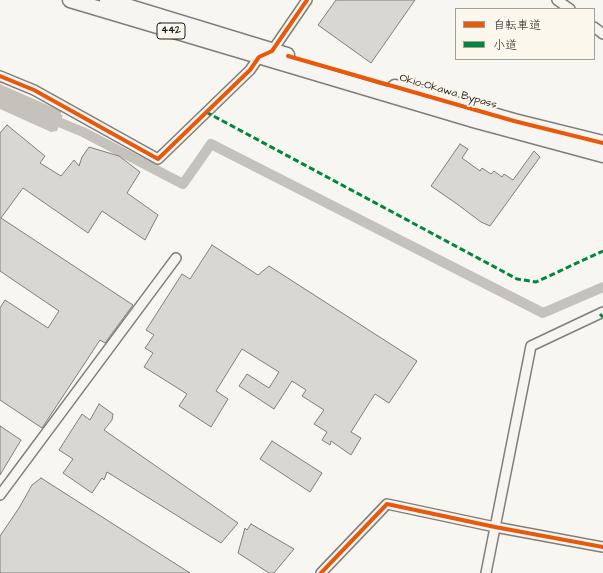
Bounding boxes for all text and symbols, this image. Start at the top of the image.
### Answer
legend [455,8,595,60]
text: 自転車道 [493,17,541,34]
road number: 442 [157,23,185,39]
text: 小道 [493,37,517,54]
street label: Okio-Okawa Bypass [398,72,498,112]

